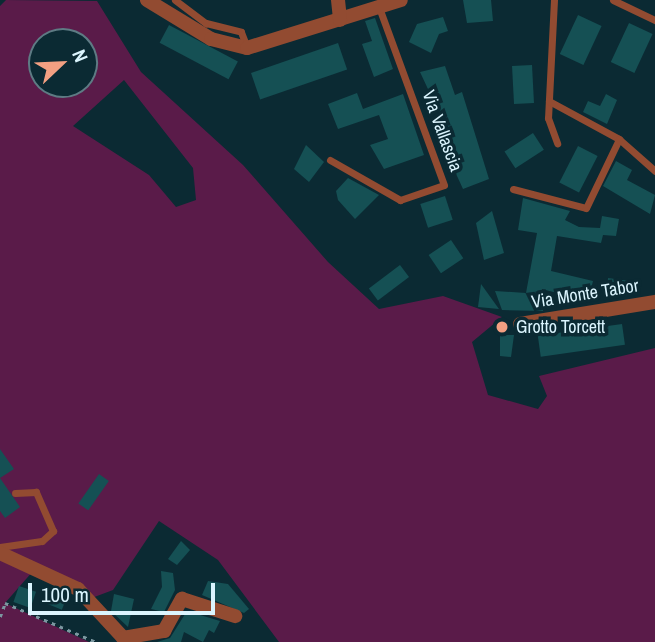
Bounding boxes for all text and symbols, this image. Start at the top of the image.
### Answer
north arrow [28,28,98,98]
text: N [66,45,95,66]
street label: Via Vallascia [417,87,467,175]
street label: Via Monte Tabor [530,275,640,313]
place label: Grotto Torcett [516,316,605,338]
marker: Grotto Torcett [494,319,510,335]
scale bar [32,568,219,612]
text: 100 m [41,580,89,609]

